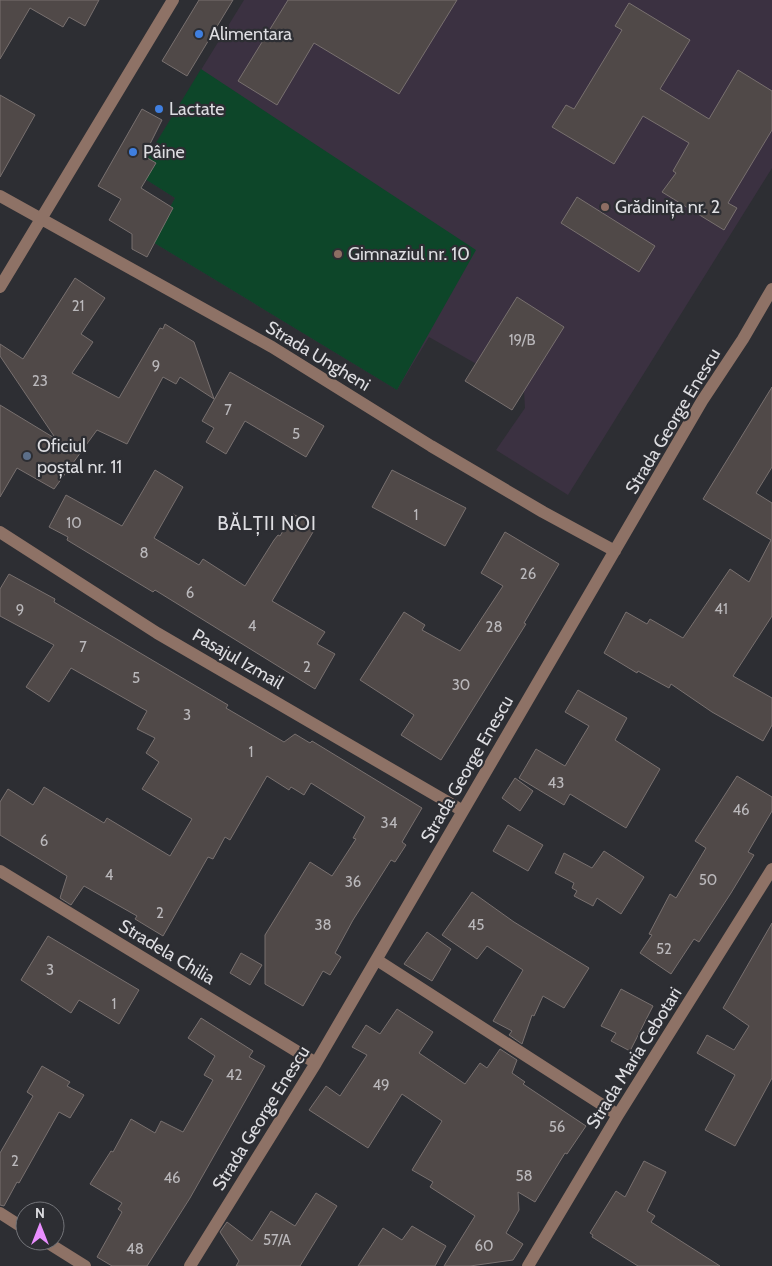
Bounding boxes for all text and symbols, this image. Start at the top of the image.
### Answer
place label: Alimentara [209,23,292,45]
marker: Alimentara [193,28,205,40]
place label: Lactate [169,98,225,120]
marker: Lactate [153,103,165,115]
place label: Pâine [143,141,185,163]
marker: Pâine [127,146,139,158]
place label: Grădinița nr. 2 [615,196,720,219]
marker: Grădinița nr. 2 [599,201,611,213]
place label: Gimnaziul nr. 10 [348,243,470,265]
marker: Gimnaziul nr. 10 [332,248,344,260]
house number: 21 [72,297,84,315]
street label: Strada Ungheni [262,316,374,396]
house number: 19/B [509,331,535,349]
street label: Strada George Enescu [621,344,725,498]
house number: 9 [152,357,160,375]
house number: 23 [32,372,48,390]
house number: 7 [224,401,232,419]
house number: 5 [292,425,300,443]
place label: Oficiul poștal nr. 11 [37,435,122,479]
marker: Oficiul poștal nr. 11 [21,450,33,462]
house number: 1 [414,506,418,524]
district label: BĂLȚII NOI [217,512,317,536]
house number: 10 [66,514,82,532]
house number: 8 [139,544,149,562]
house number: 26 [520,565,536,583]
house number: 6 [186,584,194,602]
house number: 41 [714,600,728,618]
house number: 9 [16,601,24,619]
house number: 4 [248,617,257,635]
house number: 28 [486,618,502,636]
street label: Pasajul Izmail [188,624,288,694]
house number: 7 [79,638,87,656]
house number: 2 [303,658,311,676]
house number: 5 [132,669,140,687]
house number: 30 [452,676,470,694]
street label: Strada George Enescu [416,691,518,847]
house number: 3 [183,706,191,724]
house number: 1 [249,743,253,761]
house number: 43 [548,774,564,792]
house number: 46 [732,801,750,819]
house number: 34 [381,814,398,832]
house number: 6 [40,832,48,850]
house number: 4 [105,866,114,884]
house number: 50 [699,871,717,889]
house number: 36 [345,873,361,891]
house number: 2 [156,904,164,922]
street label: Stradela Chilia [115,915,219,989]
house number: 38 [314,916,332,934]
house number: 45 [468,916,484,934]
house number: 52 [656,940,672,958]
house number: 3 [46,961,54,979]
street label: Strada Maria Cebotari [582,983,686,1133]
house number: 1 [112,995,116,1013]
street label: Strada George Enescu [208,1042,314,1194]
house number: 42 [226,1066,242,1084]
house number: 49 [372,1076,390,1094]
house number: 56 [549,1118,565,1136]
house number: 2 [11,1152,19,1170]
house number: 58 [515,1167,533,1185]
house number: 46 [163,1169,181,1187]
north arrow [15,1201,65,1251]
text: N [35,1204,45,1222]
house number: 57/A [263,1231,292,1249]
house number: 60 [475,1237,494,1255]
house number: 48 [126,1240,144,1258]

